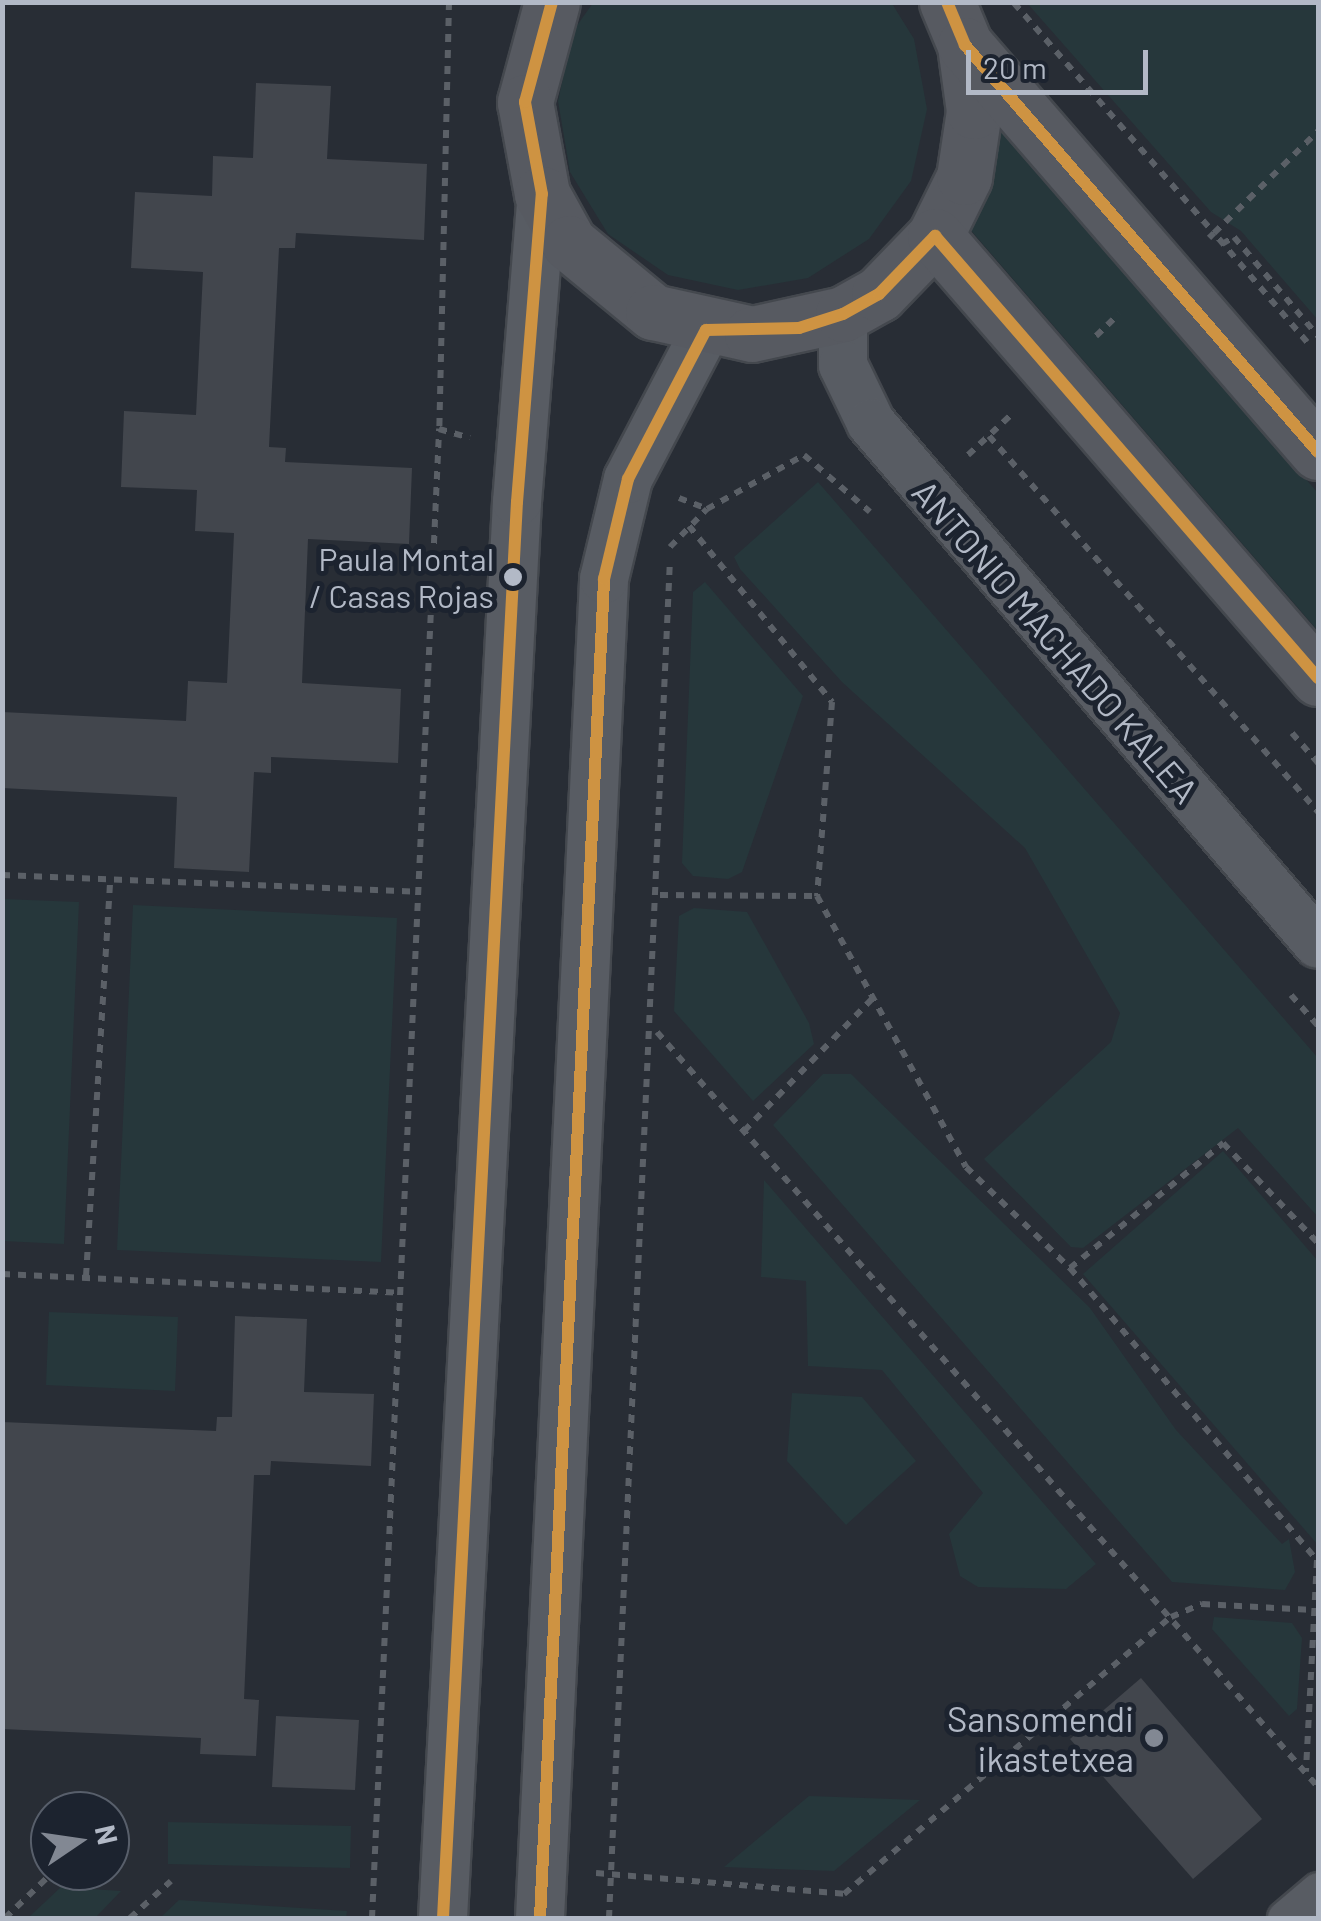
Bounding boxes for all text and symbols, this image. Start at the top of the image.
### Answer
scale bar [971,30,1154,92]
text: 20 m [983,49,1047,85]
street label: ANTONIO MACHADO KALEA [904,471,1208,811]
place label: Paula Montal / Casas Rojas [309,540,494,615]
marker: Paula Montal / Casas Rojas [503,567,523,587]
place label: Sansomendi ikastetxea [947,1697,1134,1779]
marker: Sansomendi ikastetxea [1143,1727,1165,1749]
north arrow [30,1791,130,1891]
text: N [89,1822,126,1848]

